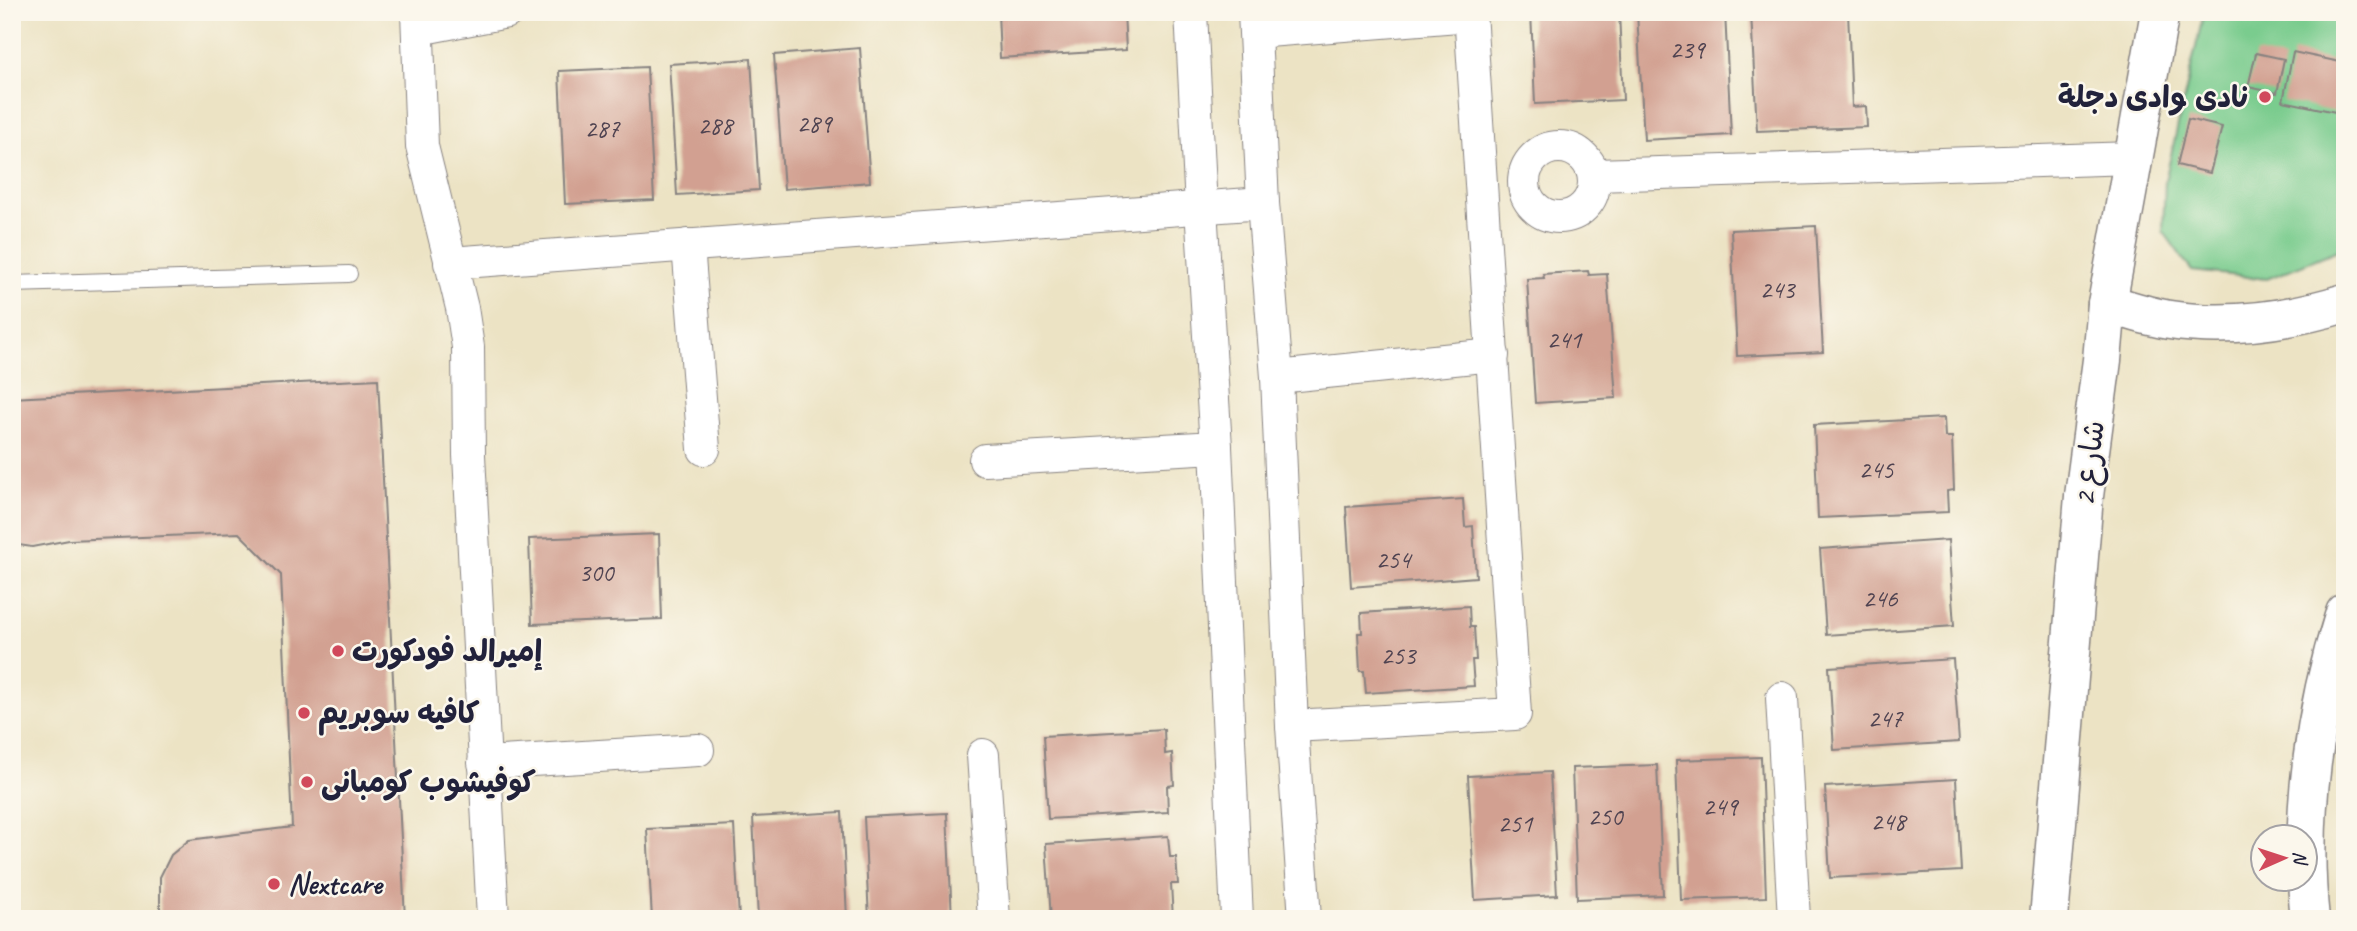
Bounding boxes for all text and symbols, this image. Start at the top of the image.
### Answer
house number: 239 [1669,33,1707,66]
place label: نادى وادى دجلة [2058,78,2251,116]
marker: نادى وادى دجلة [2257,89,2273,105]
house number: 289 [796,107,834,140]
house number: 288 [697,109,735,142]
house number: 287 [584,112,621,145]
house number: 243 [1759,273,1797,306]
house number: 241 [1546,323,1583,356]
street label: شارع 2 [2065,418,2115,508]
house number: 245 [1858,453,1895,486]
house number: 254 [1375,543,1413,576]
house number: 300 [578,556,616,589]
house number: 246 [1862,582,1899,615]
place label: إميرالد فودكورت [352,632,542,671]
house number: 253 [1380,639,1418,672]
marker: إميرالد فودكورت [330,643,346,659]
place label: كافيه سوبريم [318,694,480,736]
house number: 247 [1867,702,1904,735]
marker: كافيه سوبريم [296,705,312,721]
place label: كوفيشوب كومبانى [321,763,537,801]
marker: كوفيشوب كومبانى [299,774,315,790]
house number: 249 [1702,790,1740,823]
house number: 250 [1587,800,1625,833]
house number: 248 [1870,805,1908,838]
house number: 251 [1497,807,1534,840]
north arrow [2248,822,2318,892]
text: N [2288,851,2312,867]
place label: Nextcare [288,865,384,903]
marker: Nextcare [266,876,282,892]

